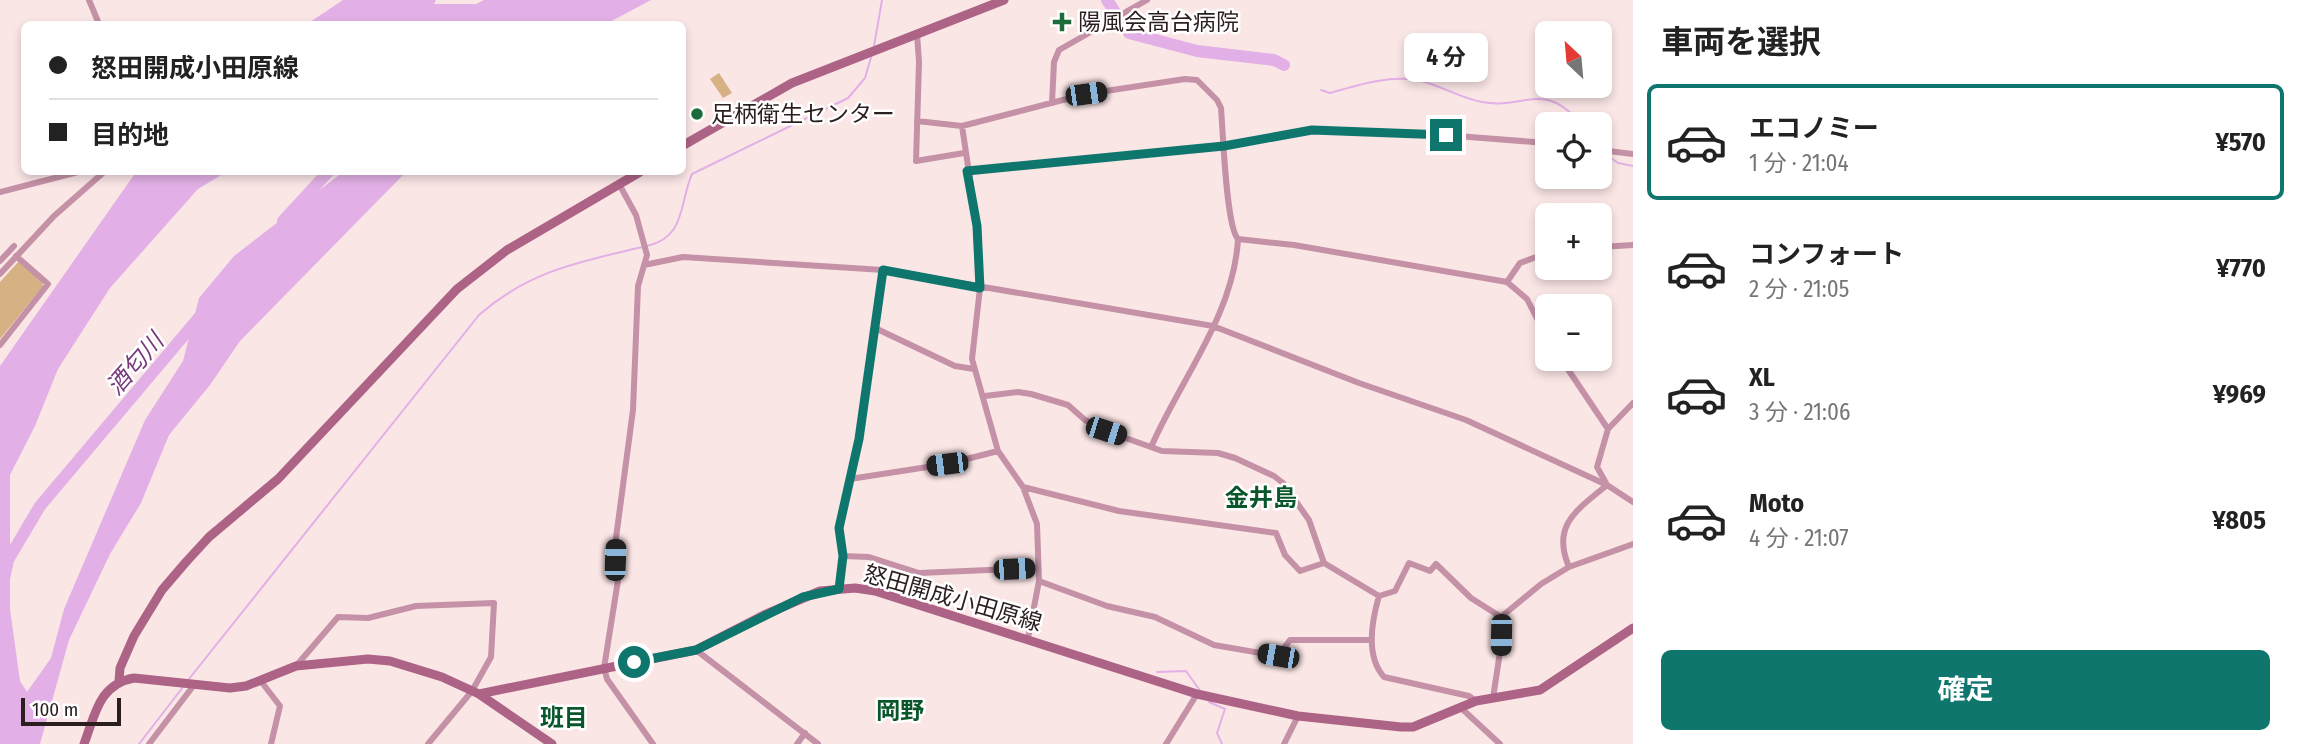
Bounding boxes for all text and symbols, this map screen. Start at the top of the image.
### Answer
place label: 陽風会高台病院 [1078,8,1239,36]
marker: 陽風会高台病院 [1052,12,1072,32]
north arrow [1535,21,1612,98]
map controls [1535,21,1612,371]
text: 車両を選択 [1661,23,1821,61]
callout: 4 分 [1404,33,1488,82]
text: 4 分 [1426,43,1466,71]
text: 怒田開成小田原線 [91,53,299,84]
car [1064,81,1109,107]
place label: 足柄衛生センター [711,100,895,128]
marker: 足柄衛生センター [689,106,705,122]
icon: car [1665,111,1728,174]
button: locate [1535,112,1612,189]
text: エコノミー [1749,113,1879,144]
route end [1430,119,1462,151]
text: 目的地 [91,120,169,151]
text: ¥570 [2216,127,2266,158]
text: 1 分 · 21:04 [1749,149,1849,177]
button: + [1535,203,1612,280]
icon: car [1665,237,1728,300]
text: コンフォート [1749,239,1904,270]
text: ¥770 [2216,253,2266,284]
text: 2 分 · 21:05 [1749,275,1849,303]
button: − [1535,294,1612,371]
water label: 酒匂川 [101,325,171,400]
text: XL [1749,362,1775,393]
icon: car [1665,363,1728,426]
text: ¥969 [2213,379,2266,410]
text: 3 分 · 21:06 [1749,398,1850,426]
car [1083,415,1130,447]
car [925,451,970,477]
district label: 金井島 [1225,484,1297,512]
text: Moto [1749,488,1804,519]
icon: car [1665,489,1728,552]
text: ¥805 [2212,505,2266,536]
text: 4 分 · 21:07 [1749,524,1849,552]
car [604,539,627,581]
car [993,558,1036,580]
street label: 怒田開成小田原線 [861,559,1045,637]
car [1491,614,1512,656]
car [1256,642,1301,670]
route start [618,646,650,678]
button: 確定 [1661,650,2270,730]
scale bar [21,695,121,727]
district label: 岡野 [876,697,924,725]
text: 100 m [32,698,78,721]
district label: 班目 [540,704,588,732]

